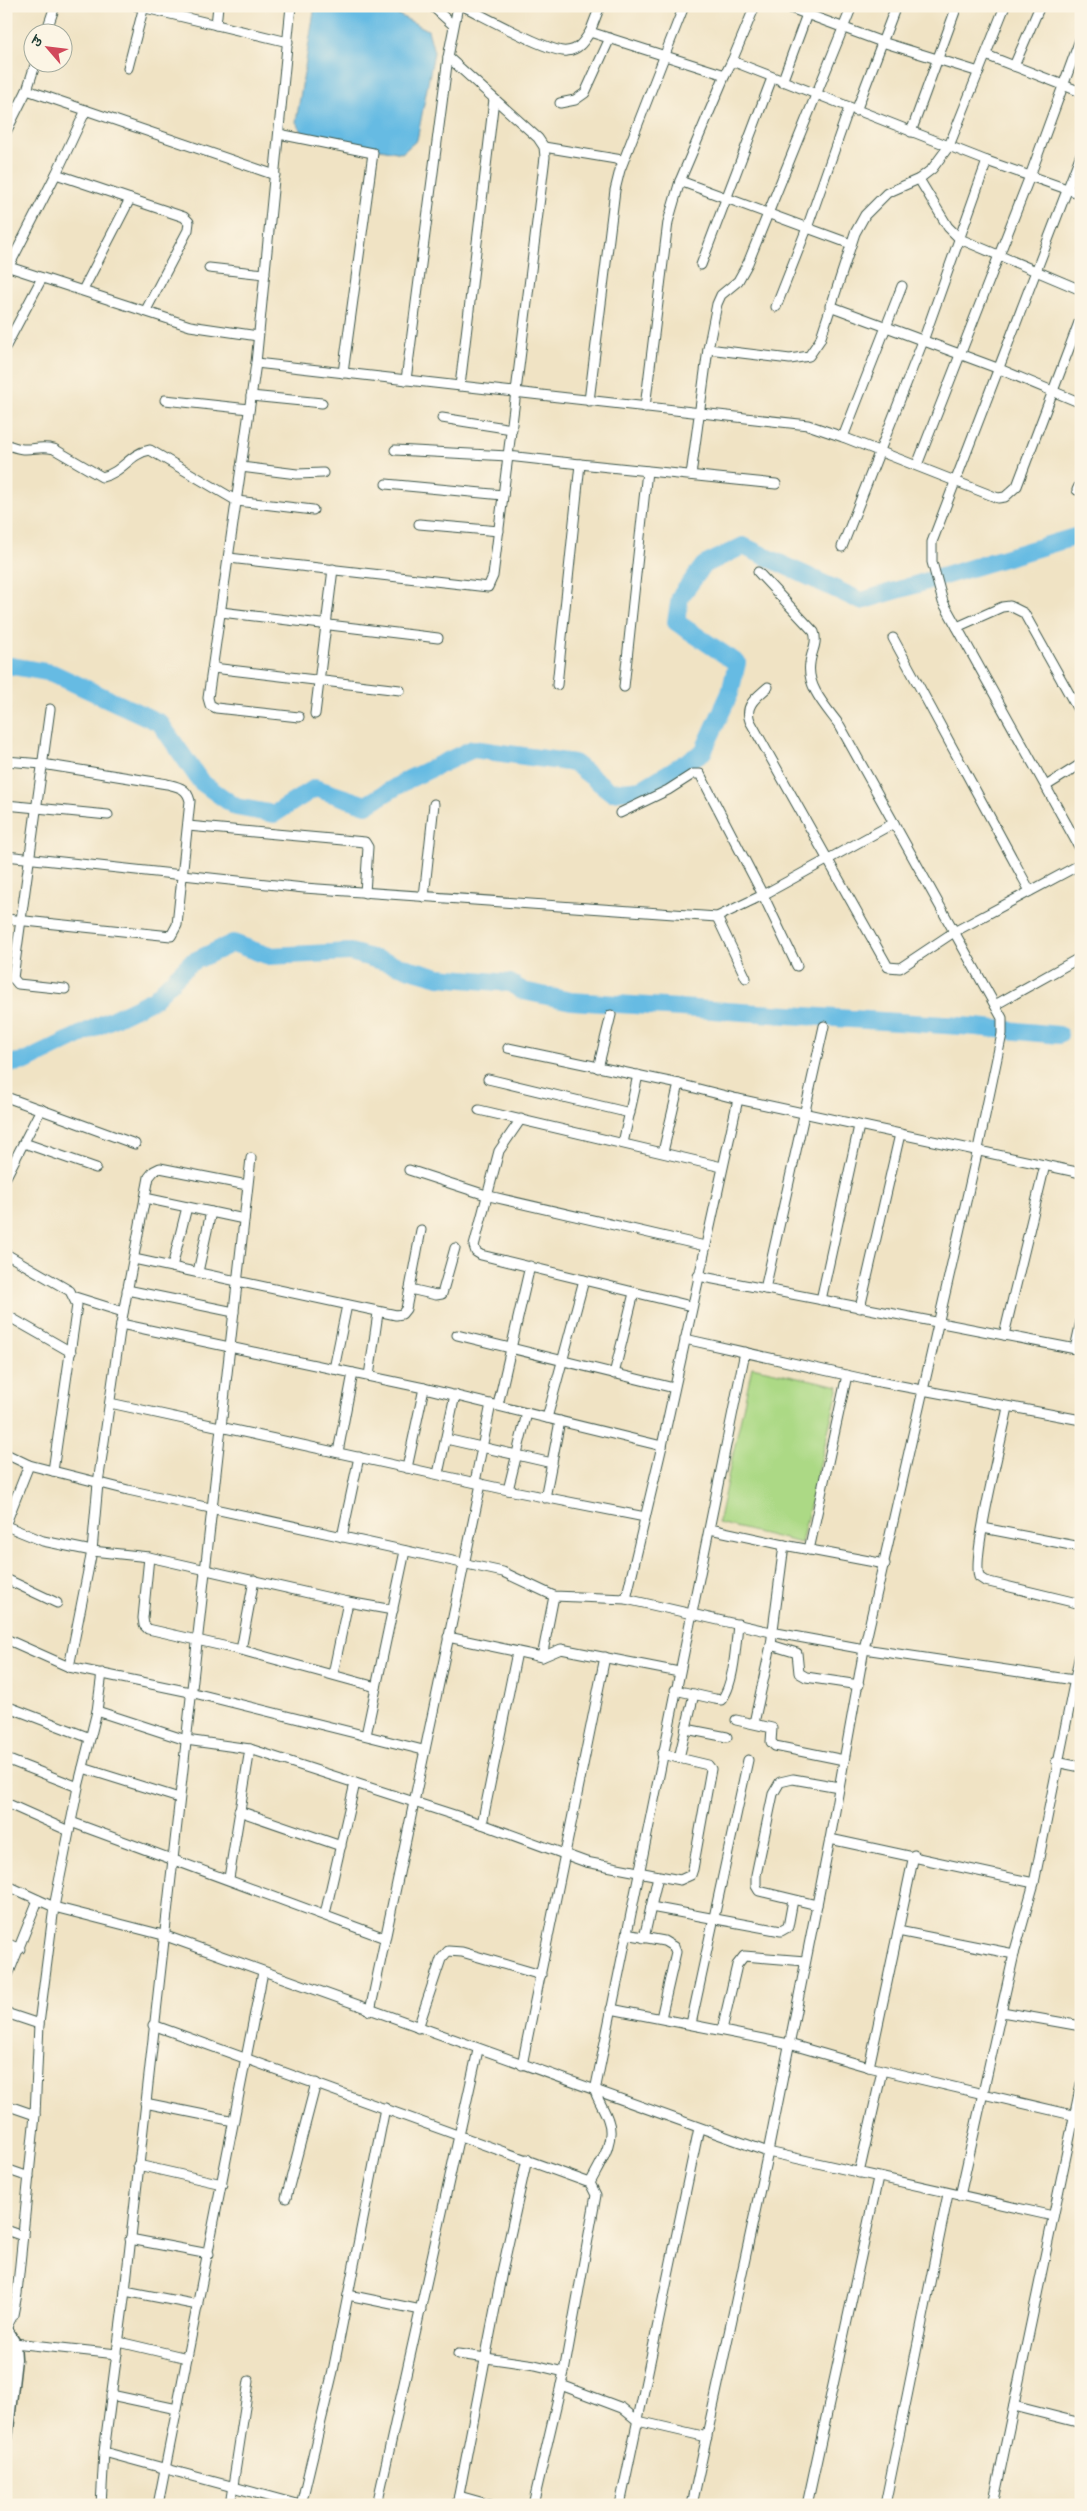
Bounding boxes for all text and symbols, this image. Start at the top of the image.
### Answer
north arrow [22,22,72,72]
text: उ [26,30,51,51]

